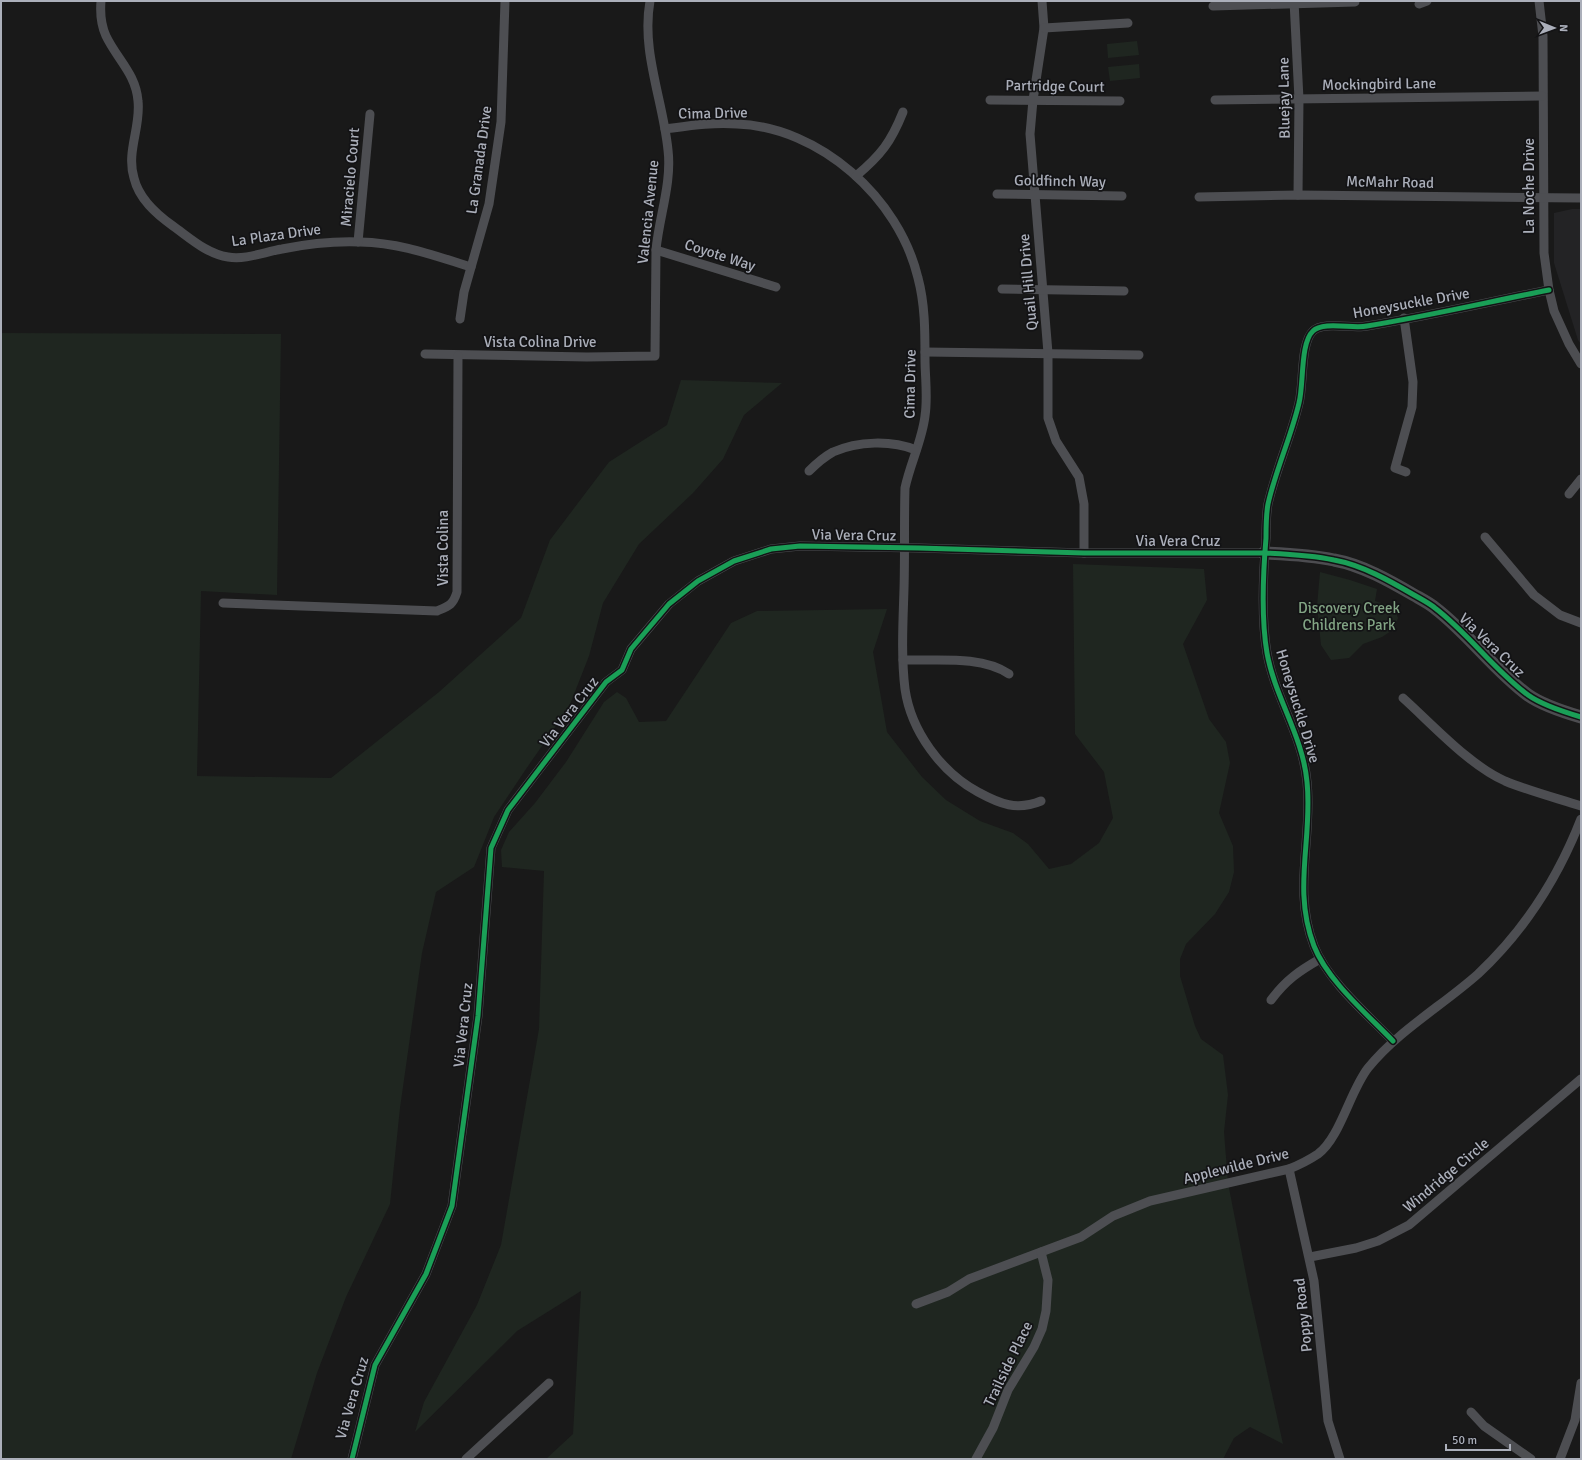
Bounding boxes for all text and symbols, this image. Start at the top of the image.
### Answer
north arrow [1534,8,1574,48]
text: N [1557,24,1570,32]
street label: Bluejay Lane [1274,57,1294,139]
street label: Mockingbird Lane [1322,74,1436,94]
street label: Partridge Court [1005,76,1105,96]
street label: Cima Drive [678,103,748,123]
street label: La Granada Drive [462,105,496,215]
street label: Miracielo Court [337,127,363,227]
street label: La Noche Drive [1520,138,1538,234]
street label: Valencia Avenue [634,159,662,265]
street label: Goldfinch Way [1014,171,1106,191]
street label: McMahr Road [1346,172,1434,192]
street label: La Plaza Drive [230,220,322,250]
street label: Quail Hill Drive [1015,233,1041,331]
street label: Coyote Way [682,235,758,275]
street label: Honeysuckle Drive [1351,284,1471,322]
street label: Vista Colina Drive [483,333,597,351]
street label: Cima Drive [900,349,920,419]
street label: Vista Colina [434,510,452,586]
street label: Via Vera Cruz [811,525,897,545]
street label: Via Vera Cruz [1136,532,1221,550]
park label: Discovery Creek Childrens Park [1298,599,1401,634]
street label: Via Vera Cruz [1455,609,1529,681]
street label: Honeysuckle Drive [1272,647,1324,765]
street label: Via Vera Cruz [536,673,602,751]
street label: Via Vera Cruz [450,982,476,1068]
street label: Windridge Circle [1399,1134,1493,1216]
street label: Applewilde Drive [1181,1144,1291,1188]
street label: Poppy Road [1290,1277,1316,1353]
street label: Trailside Place [980,1318,1036,1410]
street label: Via Vera Cruz [332,1354,372,1441]
scale bar [1446,1426,1510,1452]
text: 50 m [1452,1433,1477,1448]

